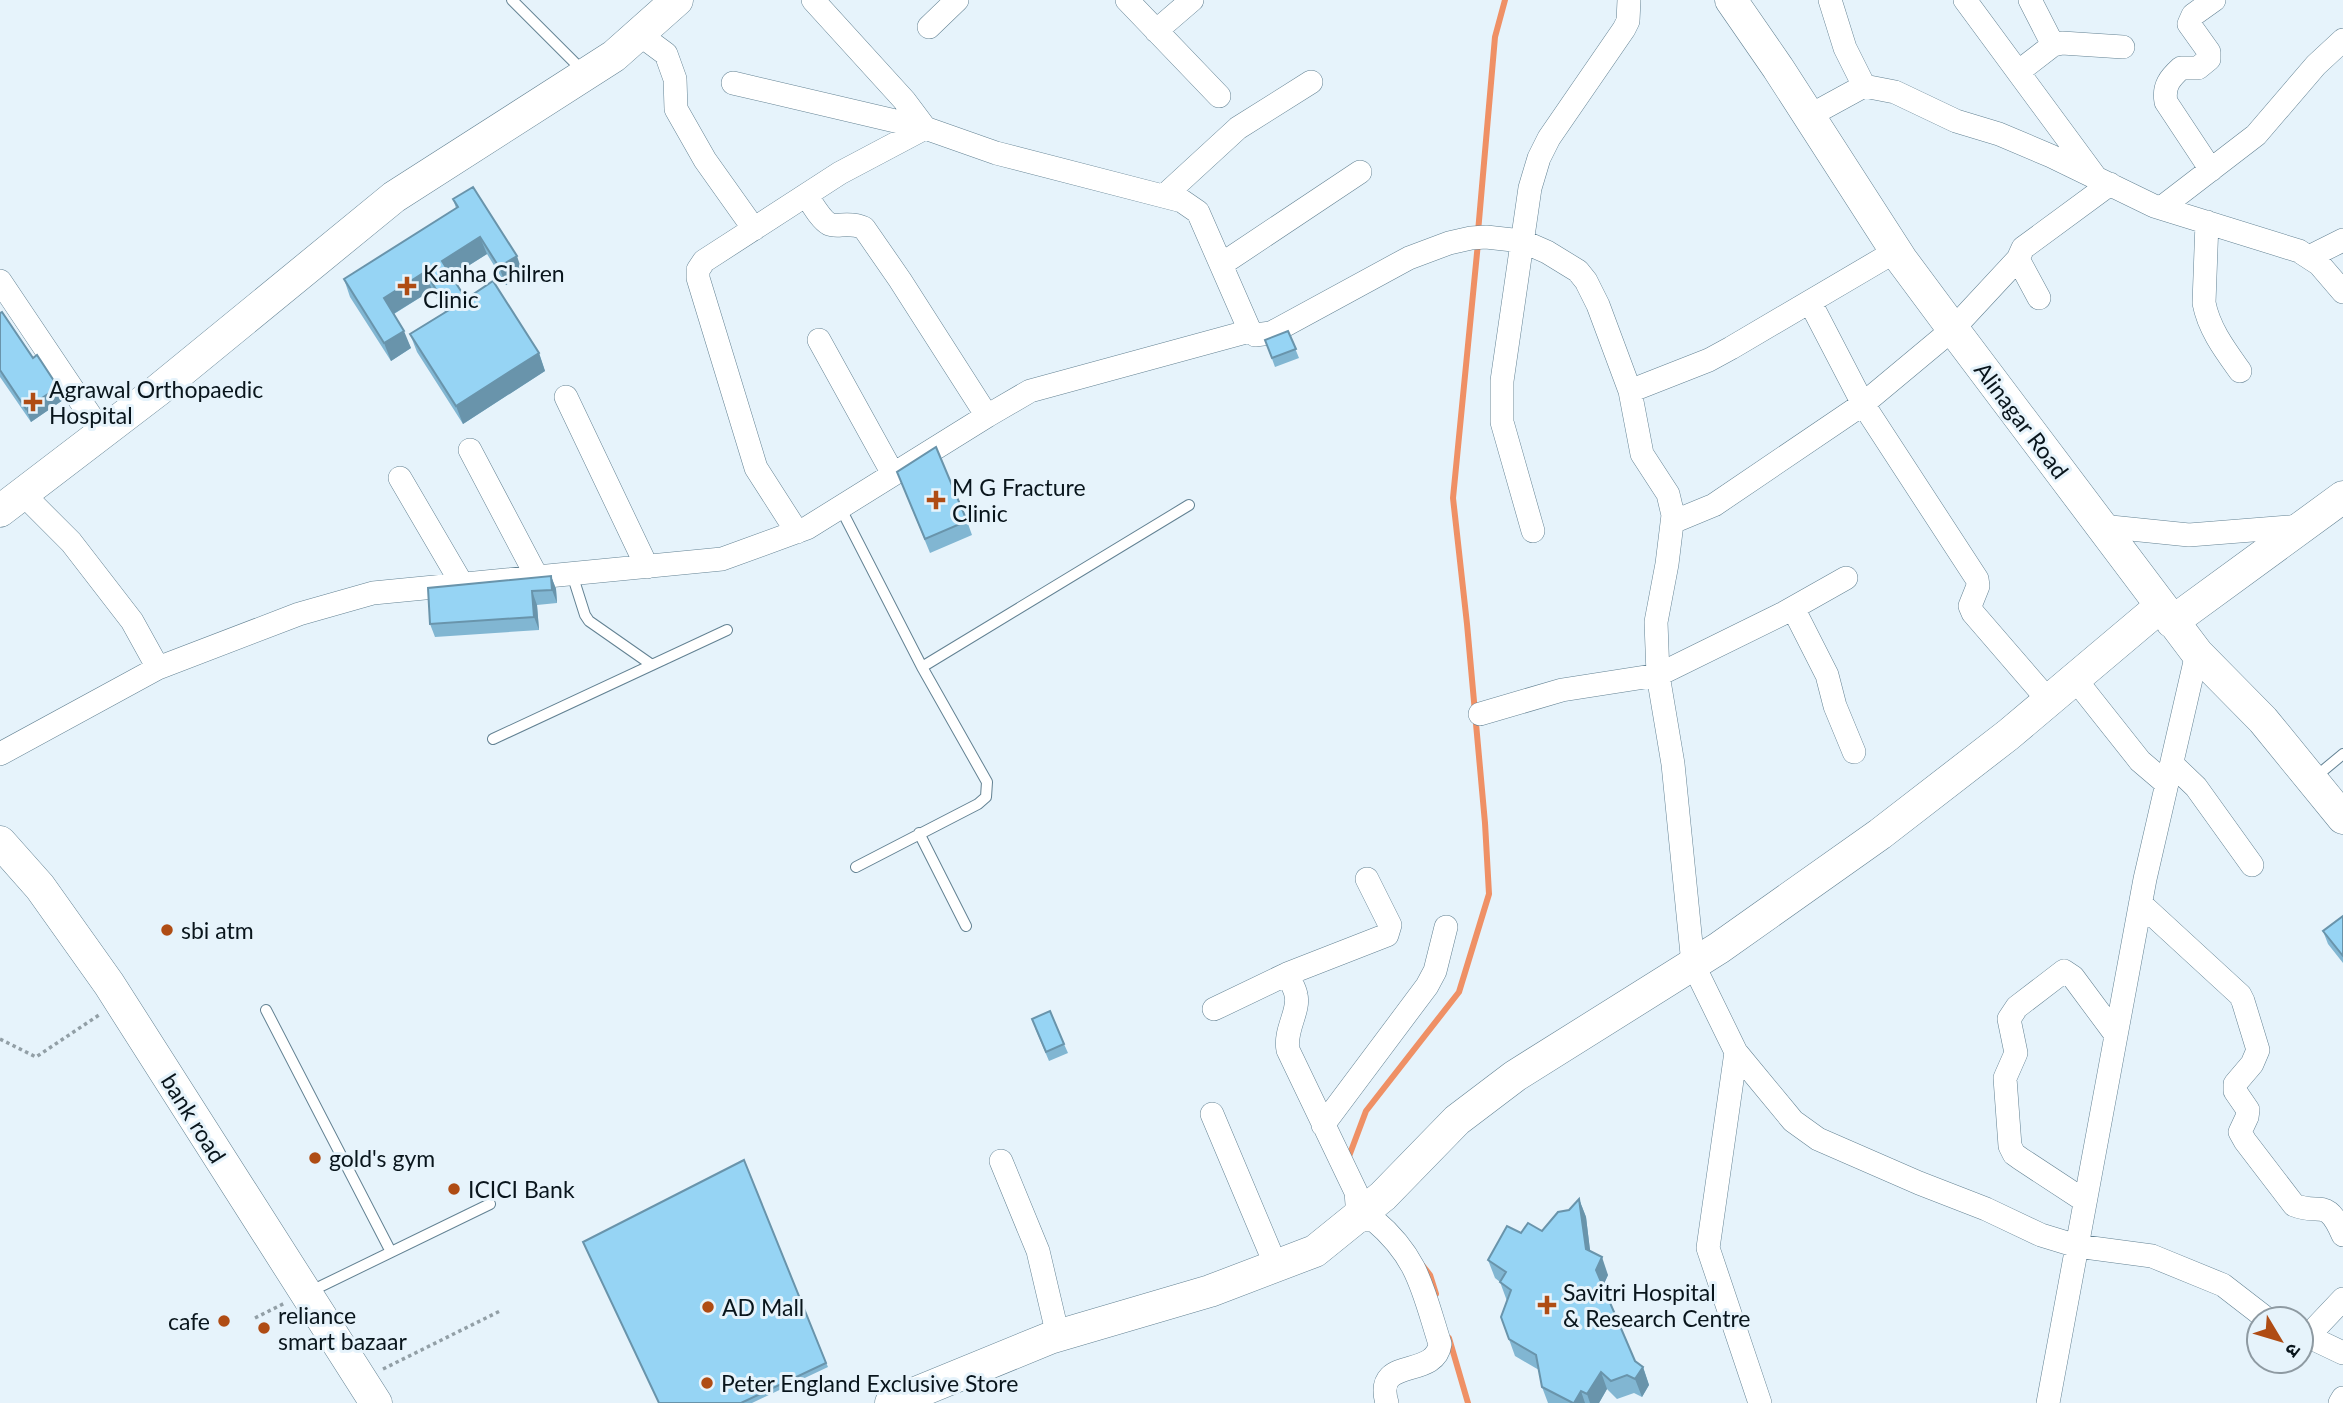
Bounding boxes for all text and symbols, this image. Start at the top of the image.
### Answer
place label: Kanha Chilren Clinic [423,259,565,313]
marker: Kanha Chilren Clinic [397,276,417,296]
street label: Alinagar Road [1969,356,2075,484]
place label: Agrawal Orthopaedic Hospital [49,375,263,429]
marker: Agrawal Orthopaedic Hospital [23,392,43,412]
place label: M G Fracture Clinic [952,473,1086,527]
marker: M G Fracture Clinic [926,490,946,510]
place label: sbi atm [181,916,254,944]
marker: sbi atm [159,922,175,938]
street label: bank road [156,1068,232,1168]
place label: gold's gym [329,1144,435,1172]
marker: gold's gym [307,1150,323,1166]
place label: ICICI Bank [468,1175,575,1203]
marker: ICICI Bank [446,1181,462,1197]
place label: Savitri Hospital & Research Centre [1563,1278,1750,1332]
place label: AD Mall [722,1293,804,1321]
marker: Savitri Hospital & Research Centre [1537,1295,1557,1315]
marker: AD Mall [700,1299,716,1315]
place label: reliance smart bazaar [278,1301,407,1355]
north arrow [2245,1305,2315,1375]
place label: cafe [168,1307,210,1335]
marker: cafe [216,1313,232,1329]
marker: reliance smart bazaar [256,1320,272,1336]
text: उ [2281,1339,2306,1363]
place label: Peter England Exclusive Store [721,1369,1018,1397]
marker: Peter England Exclusive Store [699,1375,715,1391]

